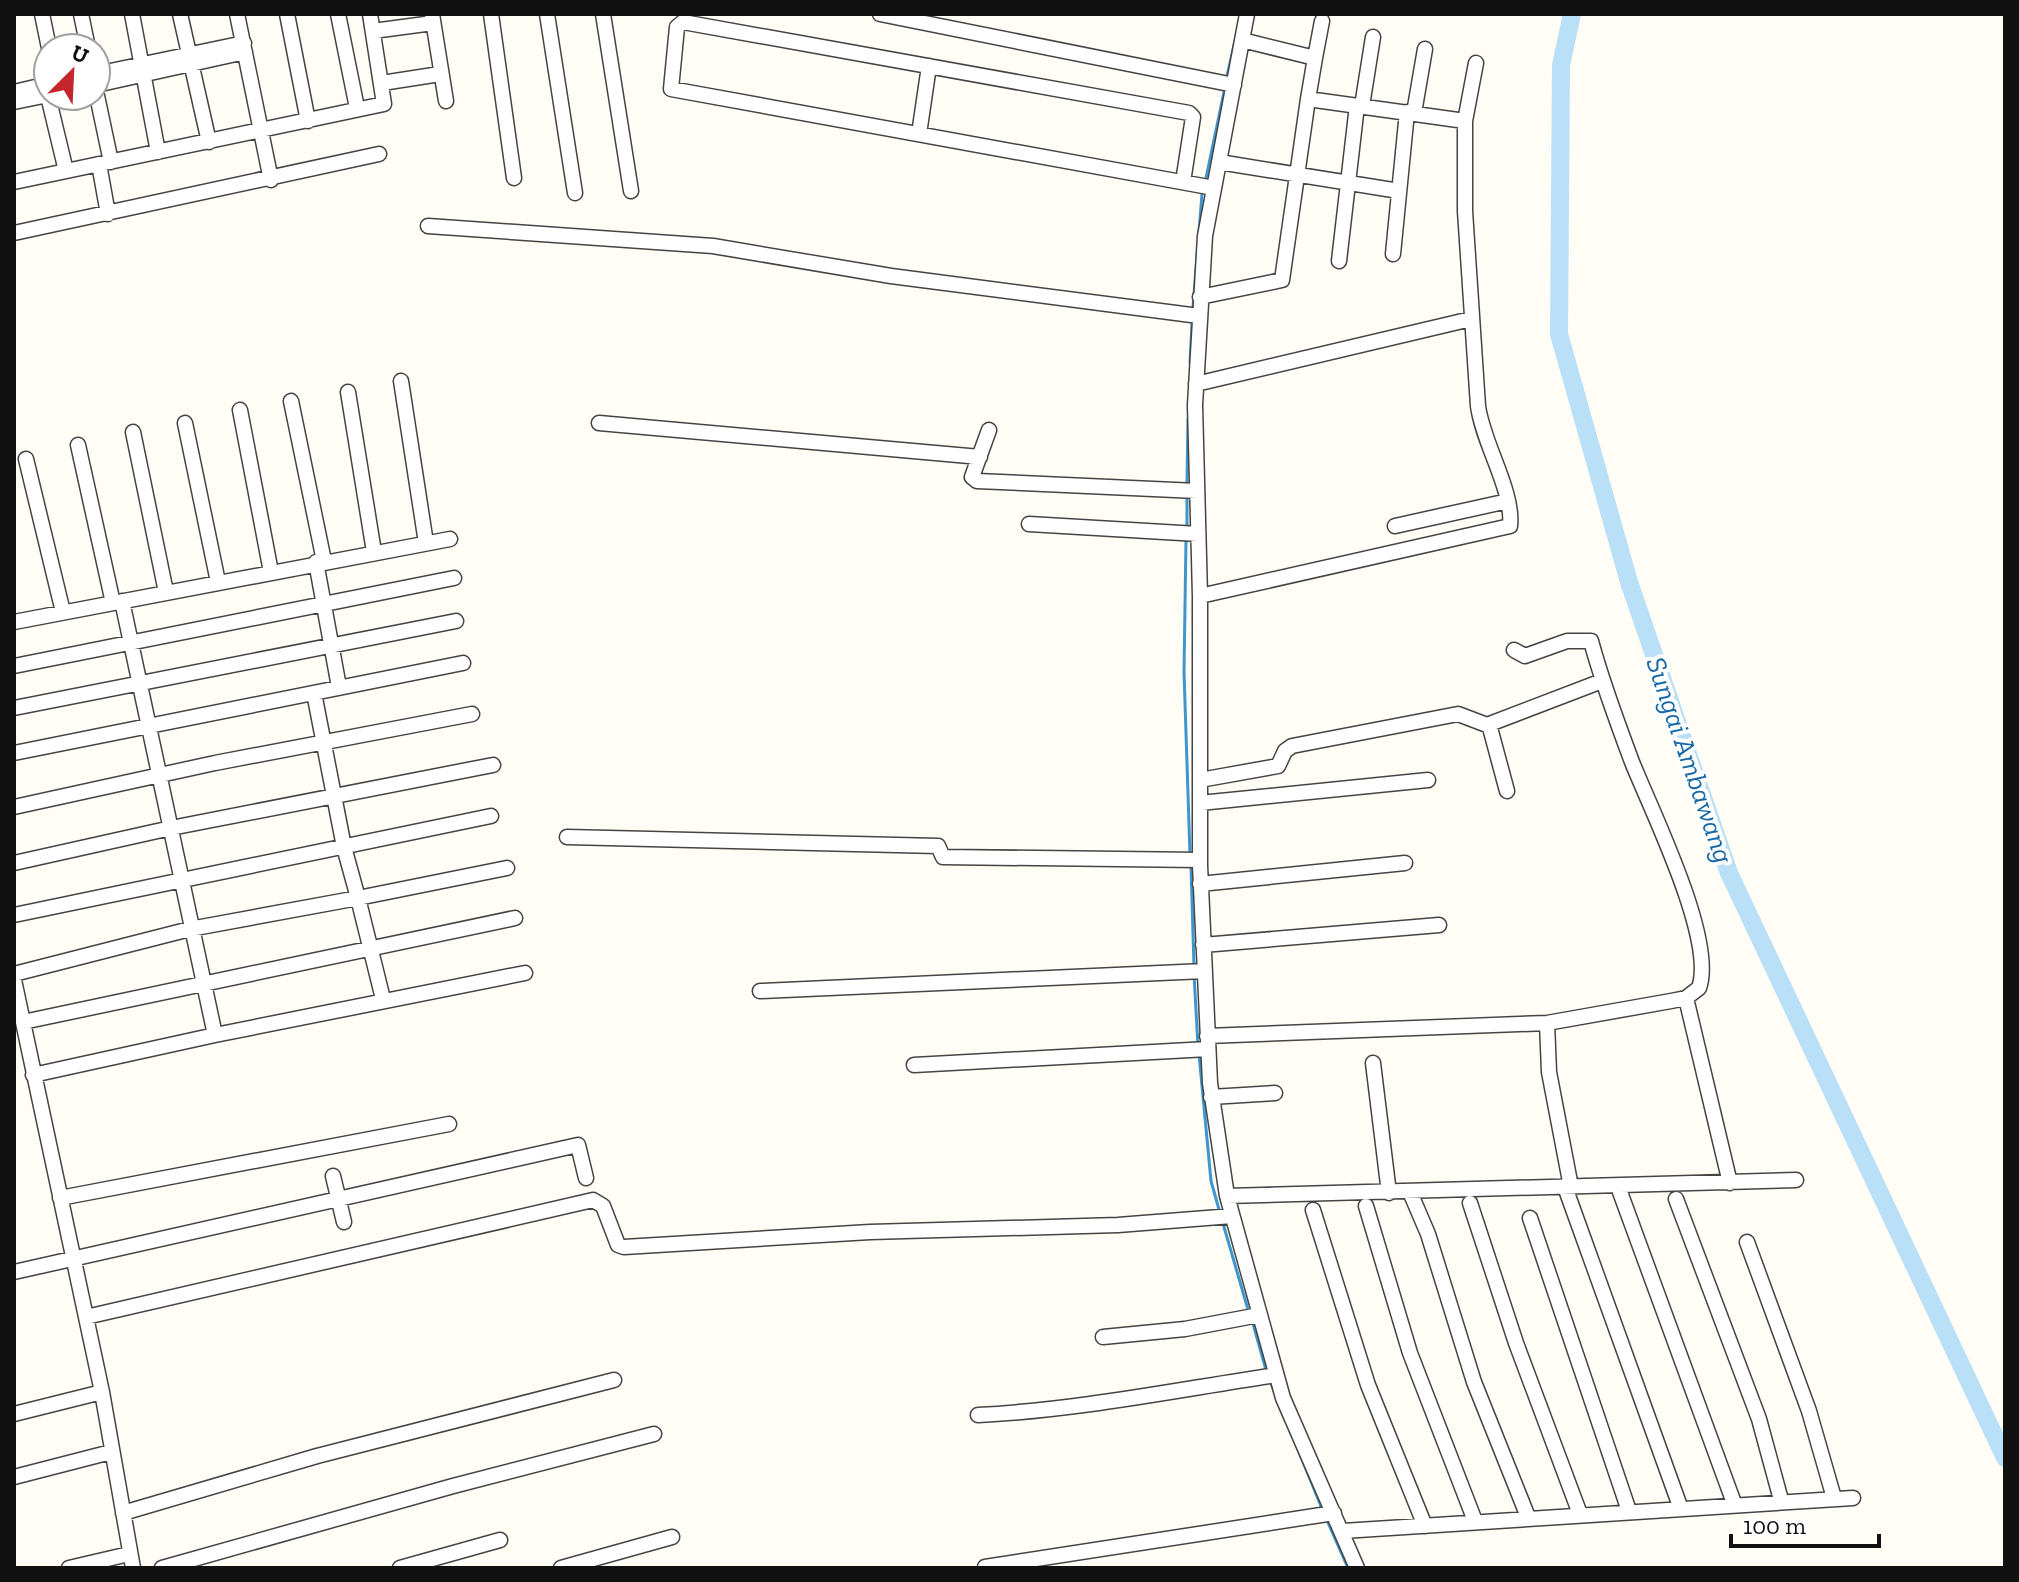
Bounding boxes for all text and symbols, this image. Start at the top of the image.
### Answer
north arrow [32,32,112,112]
text: U [67,39,93,70]
water label: Sungai Ambawang [1639,653,1741,868]
scale bar [1731,1498,1879,1548]
text: 100 m [1743,1511,1806,1540]

